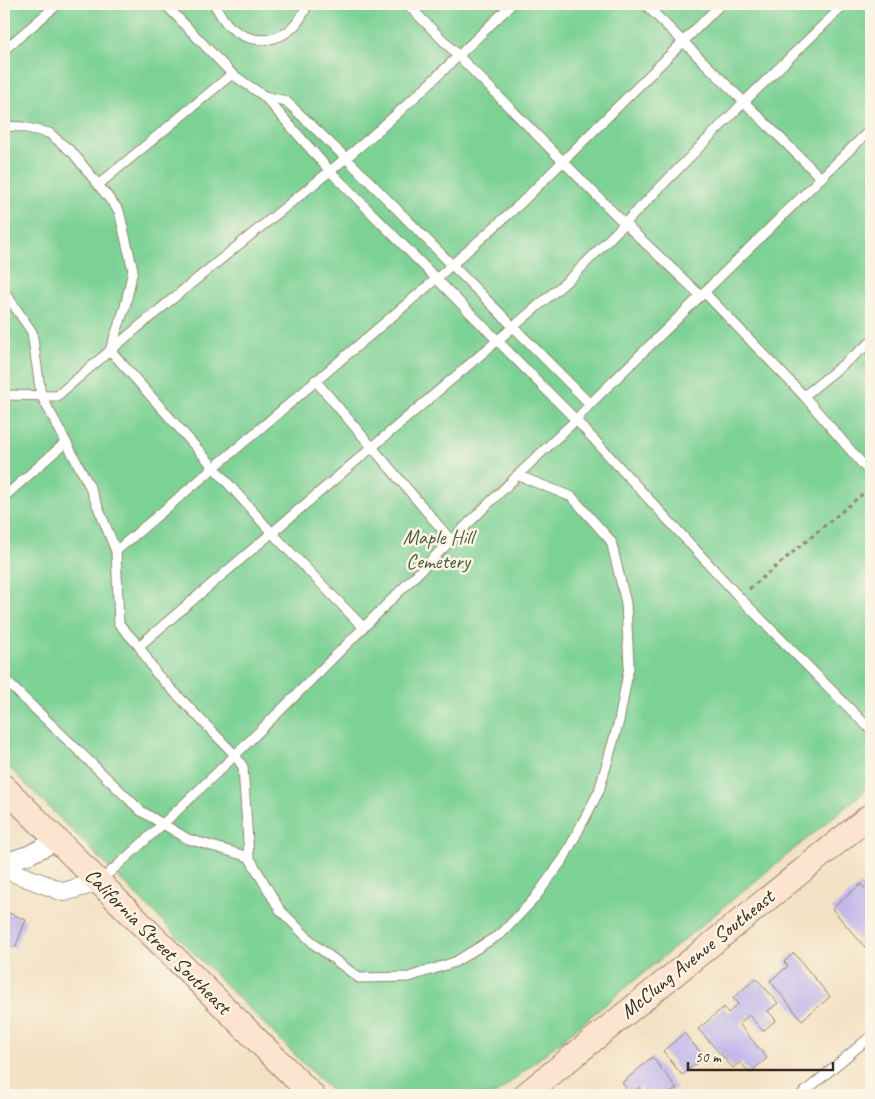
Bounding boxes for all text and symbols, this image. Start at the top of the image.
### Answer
park label: Maple Hill Cemetery [403,524,477,574]
street label: California Street Southeast [79,862,238,1021]
street label: McClung Avenue Southeast [615,883,781,1024]
scale bar [688,1039,832,1071]
text: 50 m [695,1048,722,1067]

